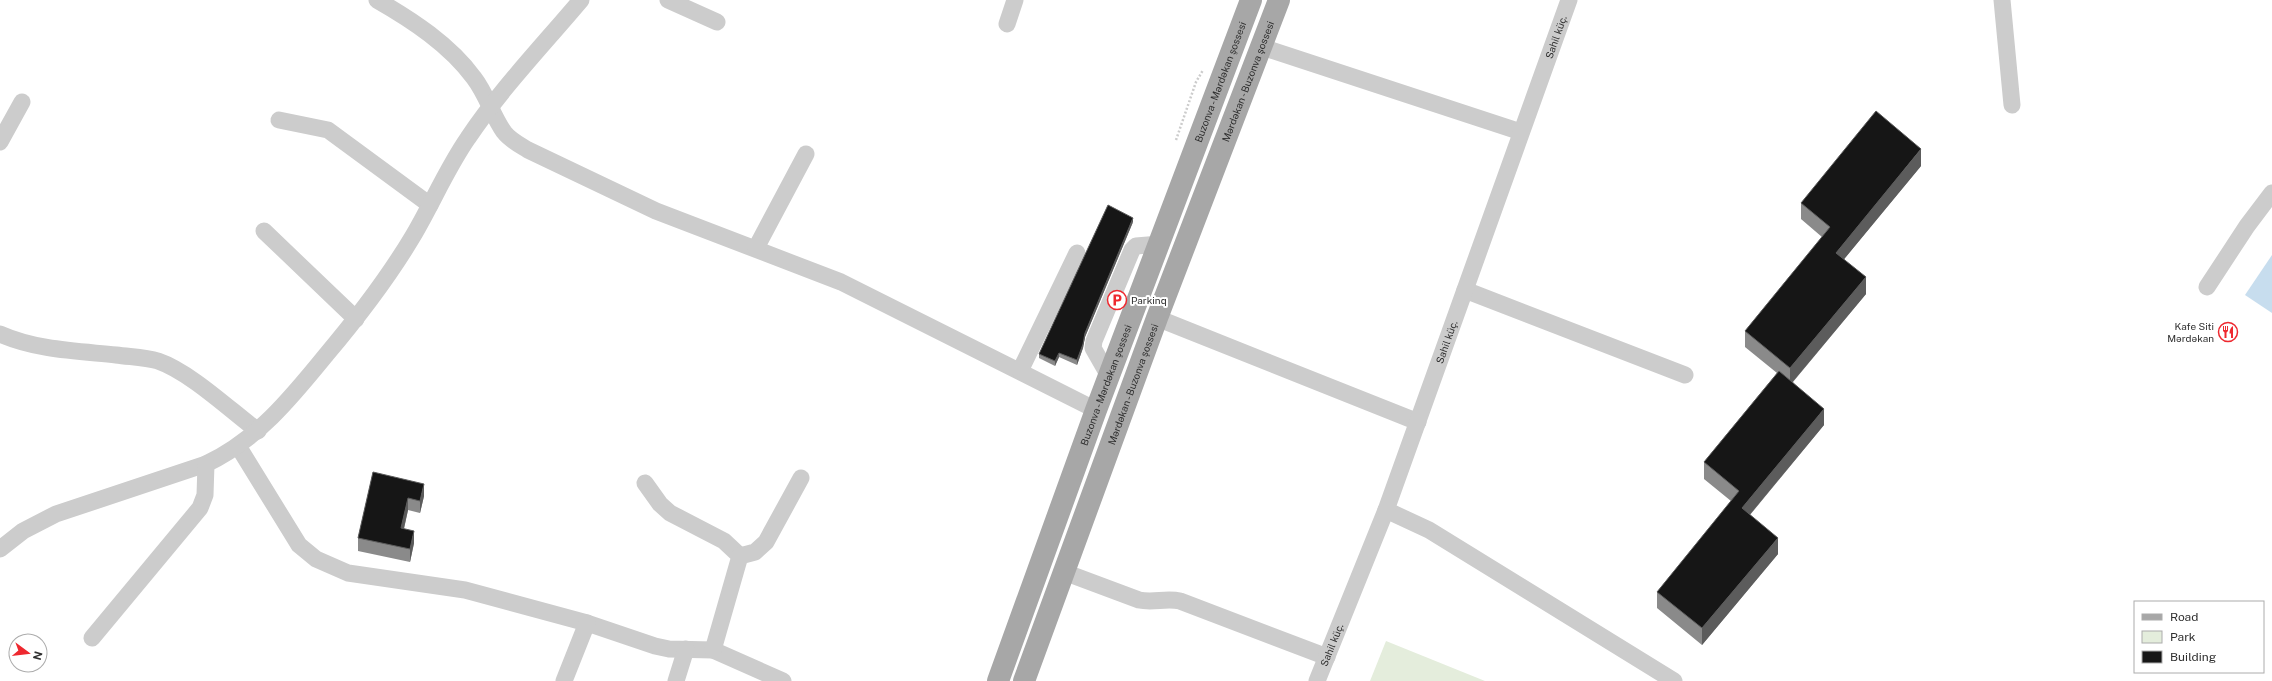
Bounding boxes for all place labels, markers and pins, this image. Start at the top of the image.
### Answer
parking icon: Parkinq [1106,289,1128,311]
place label: Parkinq [1131,294,1167,306]
place label: Kafe Siti Mərdəkan [2167,320,2214,344]
restaurant icon: Kafe Siti Mərdəkan [2217,321,2239,343]

